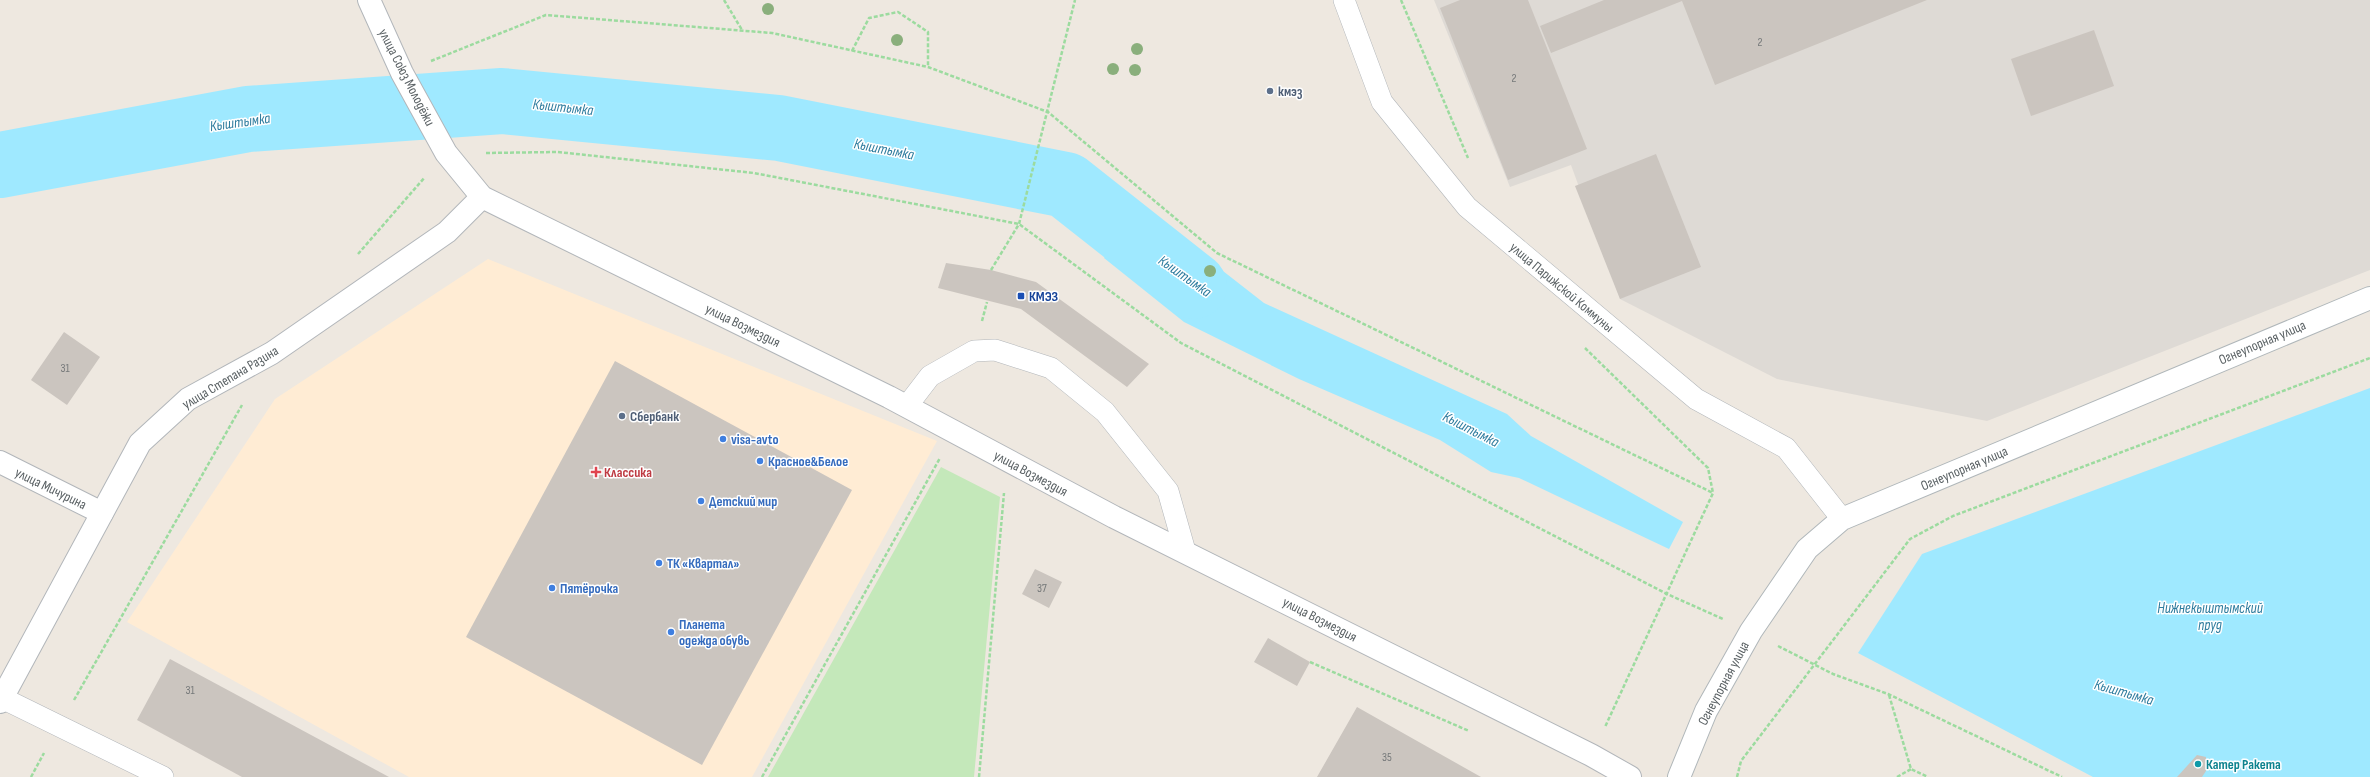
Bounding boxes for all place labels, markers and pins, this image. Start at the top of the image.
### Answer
place label: кмэз [1278,83,1302,100]
marker: кмэз [1265,86,1275,96]
place label: КМЭЗ [1029,288,1059,305]
marker: КМЭЗ [1016,291,1026,301]
place label: Сбербанк [630,408,679,425]
marker: Сбербанк [617,411,627,421]
place label: visa-avto [731,431,778,448]
marker: visa-avto [718,434,728,444]
place label: Красное&Белое [768,453,848,470]
marker: Красное&Белое [755,456,765,466]
place label: Классика [604,464,652,481]
marker: Классика [591,467,601,477]
place label: Детский мир [709,493,777,510]
marker: Детский мир [696,496,706,506]
place label: ТК «Квартал» [667,555,739,572]
marker: ТК «Квартал» [654,558,664,568]
place label: Пятёрочка [560,580,618,597]
marker: Пятёрочка [547,583,557,593]
place label: Планета одежда обувь [679,616,749,649]
marker: Планета одежда обувь [666,627,676,637]
place label: Катер Ракета [2206,756,2281,773]
marker: Катер Ракета [2193,759,2203,769]

